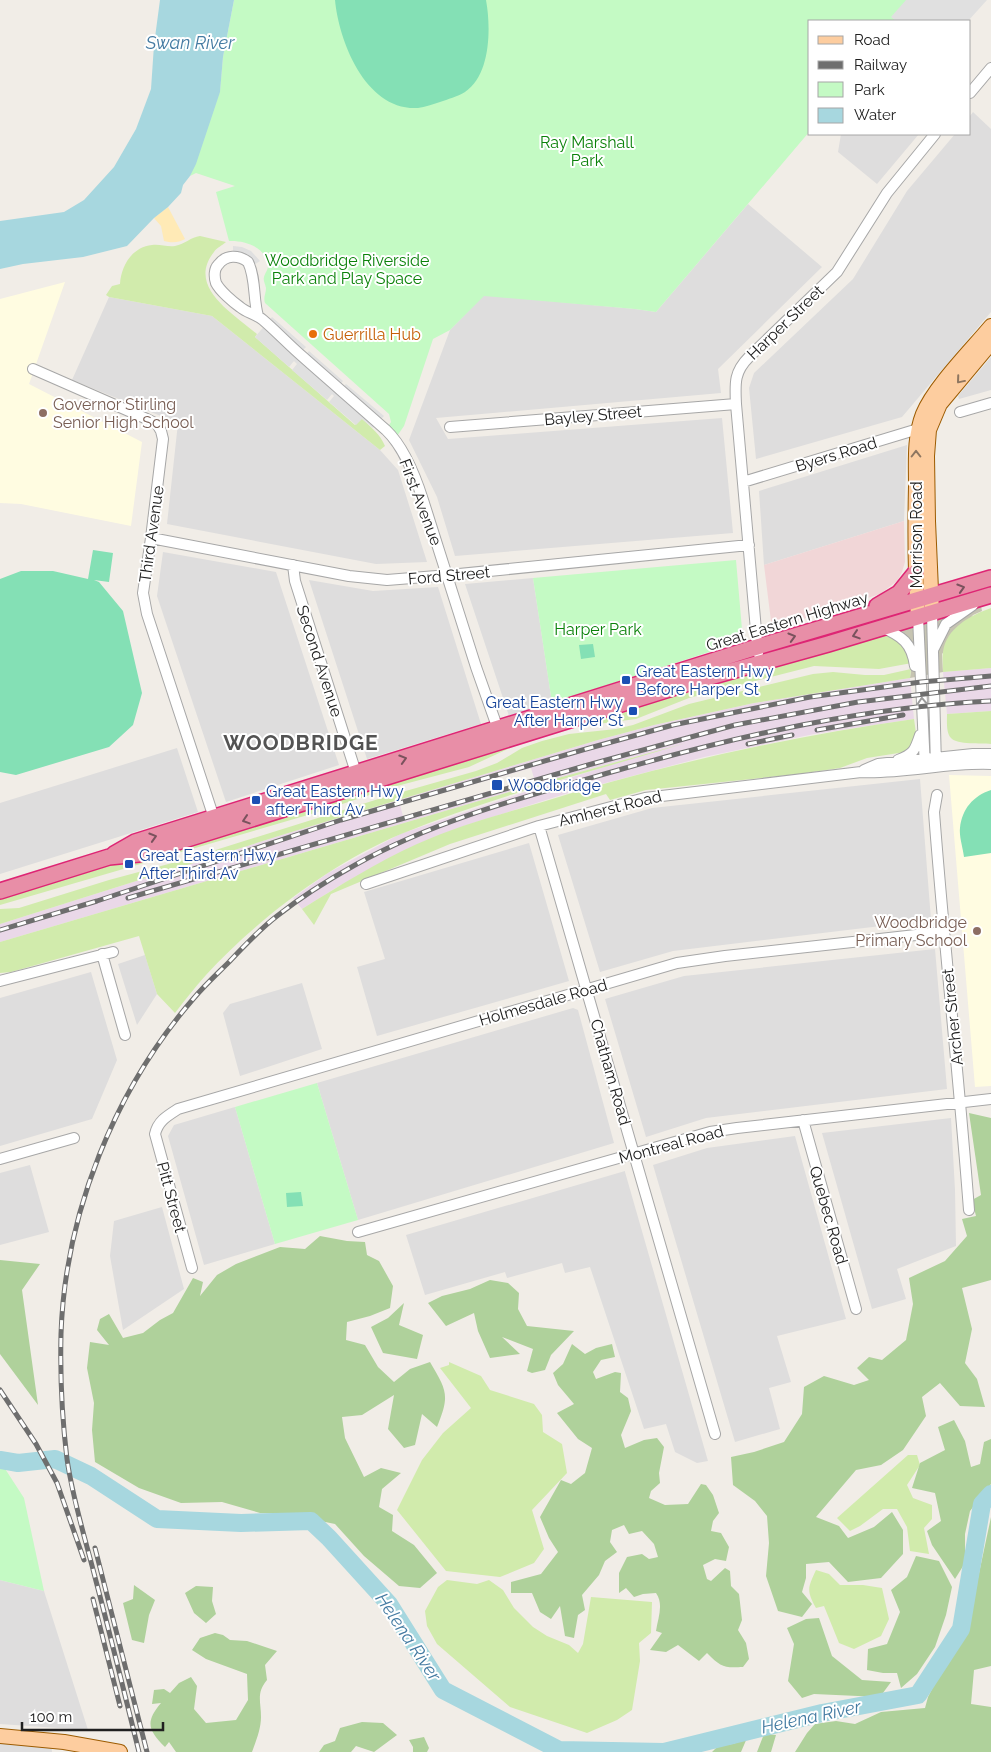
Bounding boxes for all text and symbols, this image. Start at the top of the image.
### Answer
legend [808,20,971,135]
text: Road [854,31,890,49]
water label: Swan River [145,32,235,53]
text: Railway [854,56,907,74]
text: Park [854,81,885,99]
text: Water [854,106,897,124]
park label: Ray Marshall Park [540,133,635,170]
park label: Woodbridge Riverside Park and Play Space [265,251,429,288]
street label: Harper Street [743,281,828,364]
place label: Guerrilla Hub [323,325,421,344]
marker: Guerrilla Hub [307,328,319,340]
one-way arrow [956,375,965,384]
place label: Governor Stirling Senior High School [53,395,194,432]
street label: Bayley Street [543,402,643,429]
marker: Governor Stirling Senior High School [37,407,49,419]
street label: Byers Road [793,433,879,476]
one-way arrow [911,449,921,457]
street label: First Avenue [395,456,446,548]
street label: Morrison Road [907,481,926,589]
street label: Third Avenue [135,484,168,584]
street label: Ford Street [407,562,491,589]
one-way arrow [956,583,965,593]
street label: Great Eastern Highway [704,588,871,655]
street label: Second Avenue [293,603,347,719]
park label: Harper Park [554,620,642,639]
one-way arrow [853,629,861,639]
one-way arrow [787,633,796,643]
place label: Great Eastern Hwy Before Harper St [636,662,774,699]
marker: Great Eastern Hwy Before Harper St [620,674,632,686]
place label: Great Eastern Hwy After Harper St [485,693,624,730]
one-way arrow [916,697,927,705]
marker: Great Eastern Hwy After Harper St [627,705,639,717]
district label: WOODBRIDGE [223,730,379,755]
one-way arrow [398,754,407,764]
place label: Woodbridge [508,776,601,795]
marker: Woodbridge [490,778,504,792]
place label: Great Eastern Hwy after Third Av [266,782,404,819]
street label: Amherst Road [557,787,664,830]
marker: Great Eastern Hwy after Third Av [250,794,262,806]
one-way arrow [243,815,251,825]
one-way arrow [148,833,156,843]
place label: Great Eastern Hwy After Third Av [139,846,277,883]
marker: Great Eastern Hwy After Third Av [123,858,135,870]
place label: Woodbridge Primary School [855,913,968,950]
marker: Woodbridge Primary School [971,925,983,937]
street label: Archer Street [938,967,967,1066]
street label: Holmesdale Road [477,975,609,1030]
street label: Chatham Road [586,1017,635,1127]
street label: Montreal Road [617,1121,726,1168]
street label: Pitt Street [153,1160,190,1235]
street label: Quebec Road [805,1164,852,1267]
water label: Helena River [371,1589,446,1685]
water label: Helena River [759,1696,863,1737]
scale bar [22,1700,164,1732]
text: 100 m [30,1708,72,1726]

